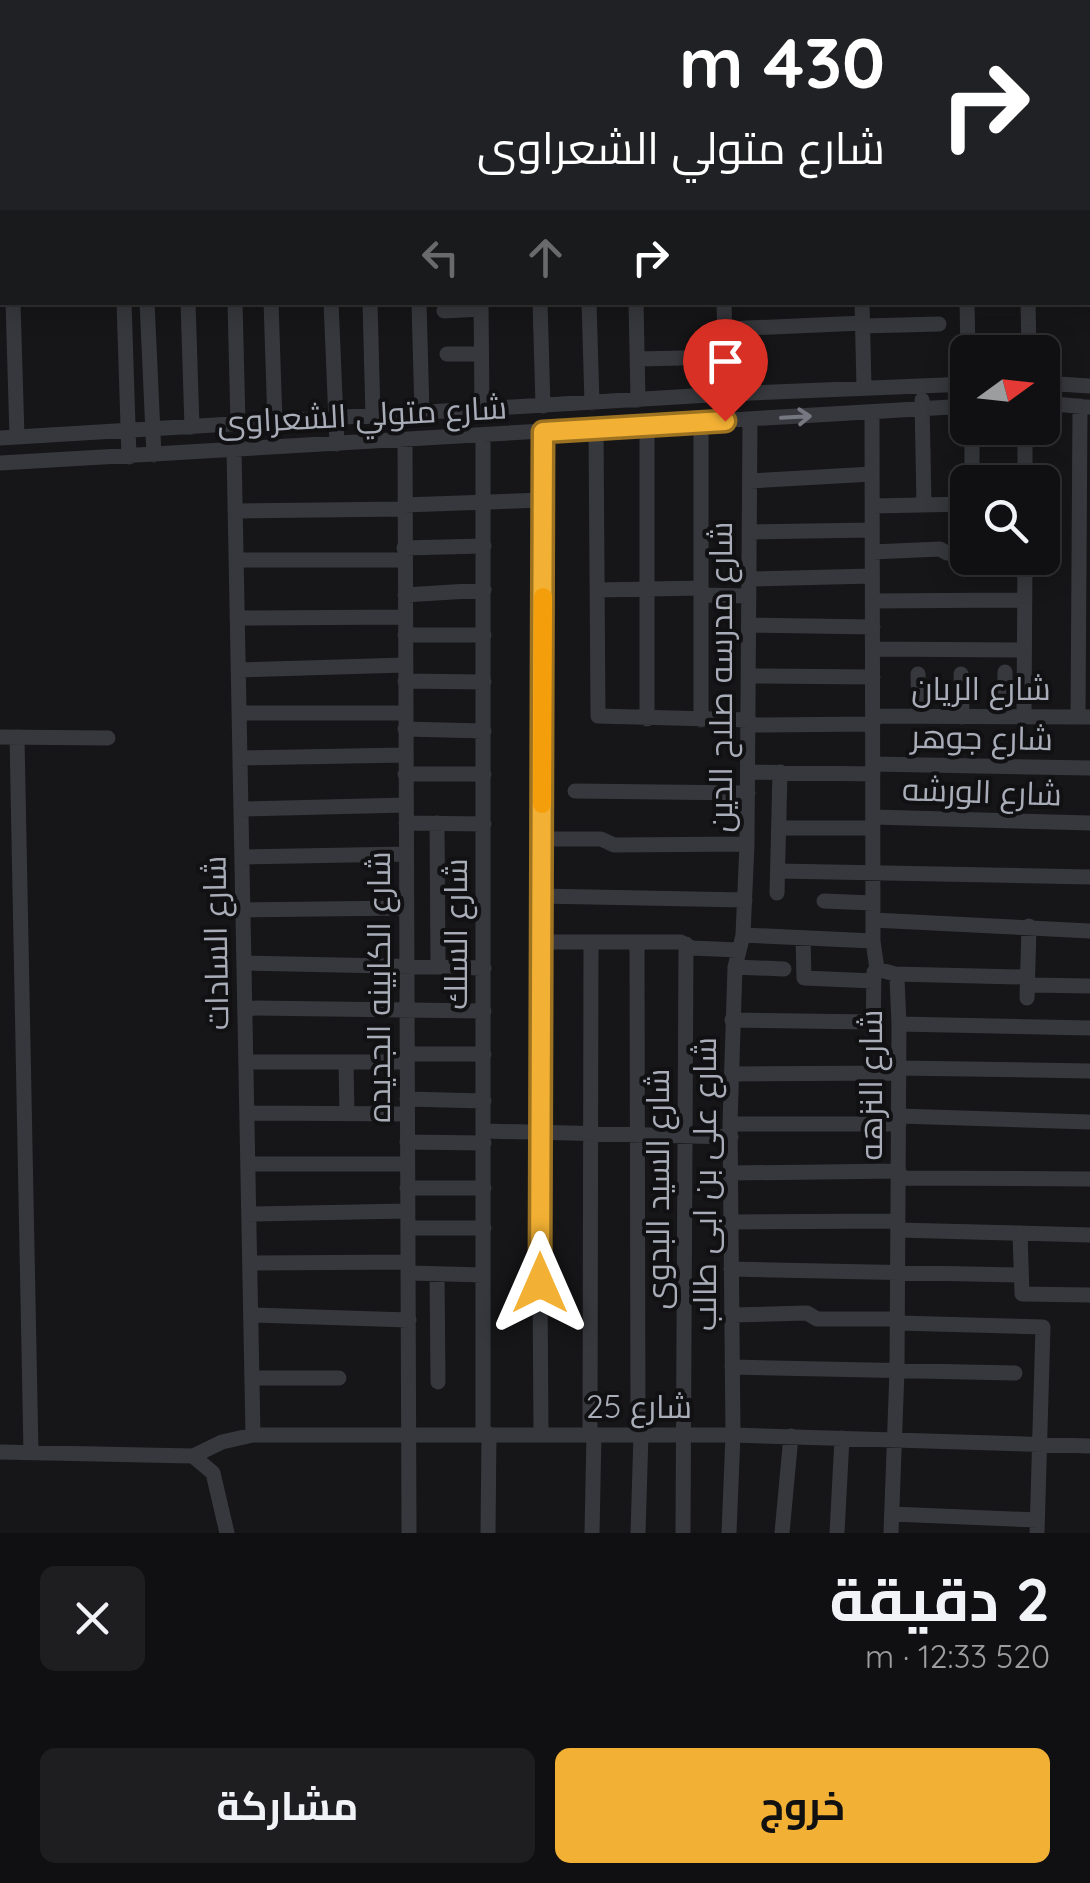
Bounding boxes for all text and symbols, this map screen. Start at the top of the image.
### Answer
text: 430 m [679,18,885,106]
icon: right [920,40,1050,170]
text: شارع متولي الشعراوى [477,119,885,175]
icon: left [413,230,468,285]
icon: ahead [518,230,573,285]
icon: right [623,230,678,285]
pin [683,319,768,422]
icon: arrive [698,334,753,389]
north arrow [950,335,1060,445]
map controls [950,335,1060,575]
street label: شارع متولي الشعراوى [216,386,508,448]
one-way arrow [780,407,812,426]
button: search [950,465,1060,575]
street label: شارع مدرسه صلاح الدين [700,522,743,832]
street label: شارع الريان [911,668,1051,711]
street label: شارع جوهر [909,716,1053,761]
street label: شارع الورشه [901,768,1063,817]
street label: شارع الكابينه الجديده [358,851,401,1123]
street label: شارع السادات [193,855,240,1031]
street label: شارع السلك [435,858,478,1010]
street label: شارع النزهه [850,1009,893,1161]
street label: شارع على بن ابى طالب [684,1037,727,1331]
street label: شارع السيد البدوى [637,1069,680,1309]
position arrow [488,1231,592,1335]
street label: شارع 25 [586,1386,692,1429]
text: 2 دقيقة [829,1561,1050,1636]
button: close [40,1566,145,1671]
text: 520 m · 12:33 [865,1636,1050,1676]
button: مشاركة [40,1748,535,1863]
button: خروج [555,1748,1050,1863]

